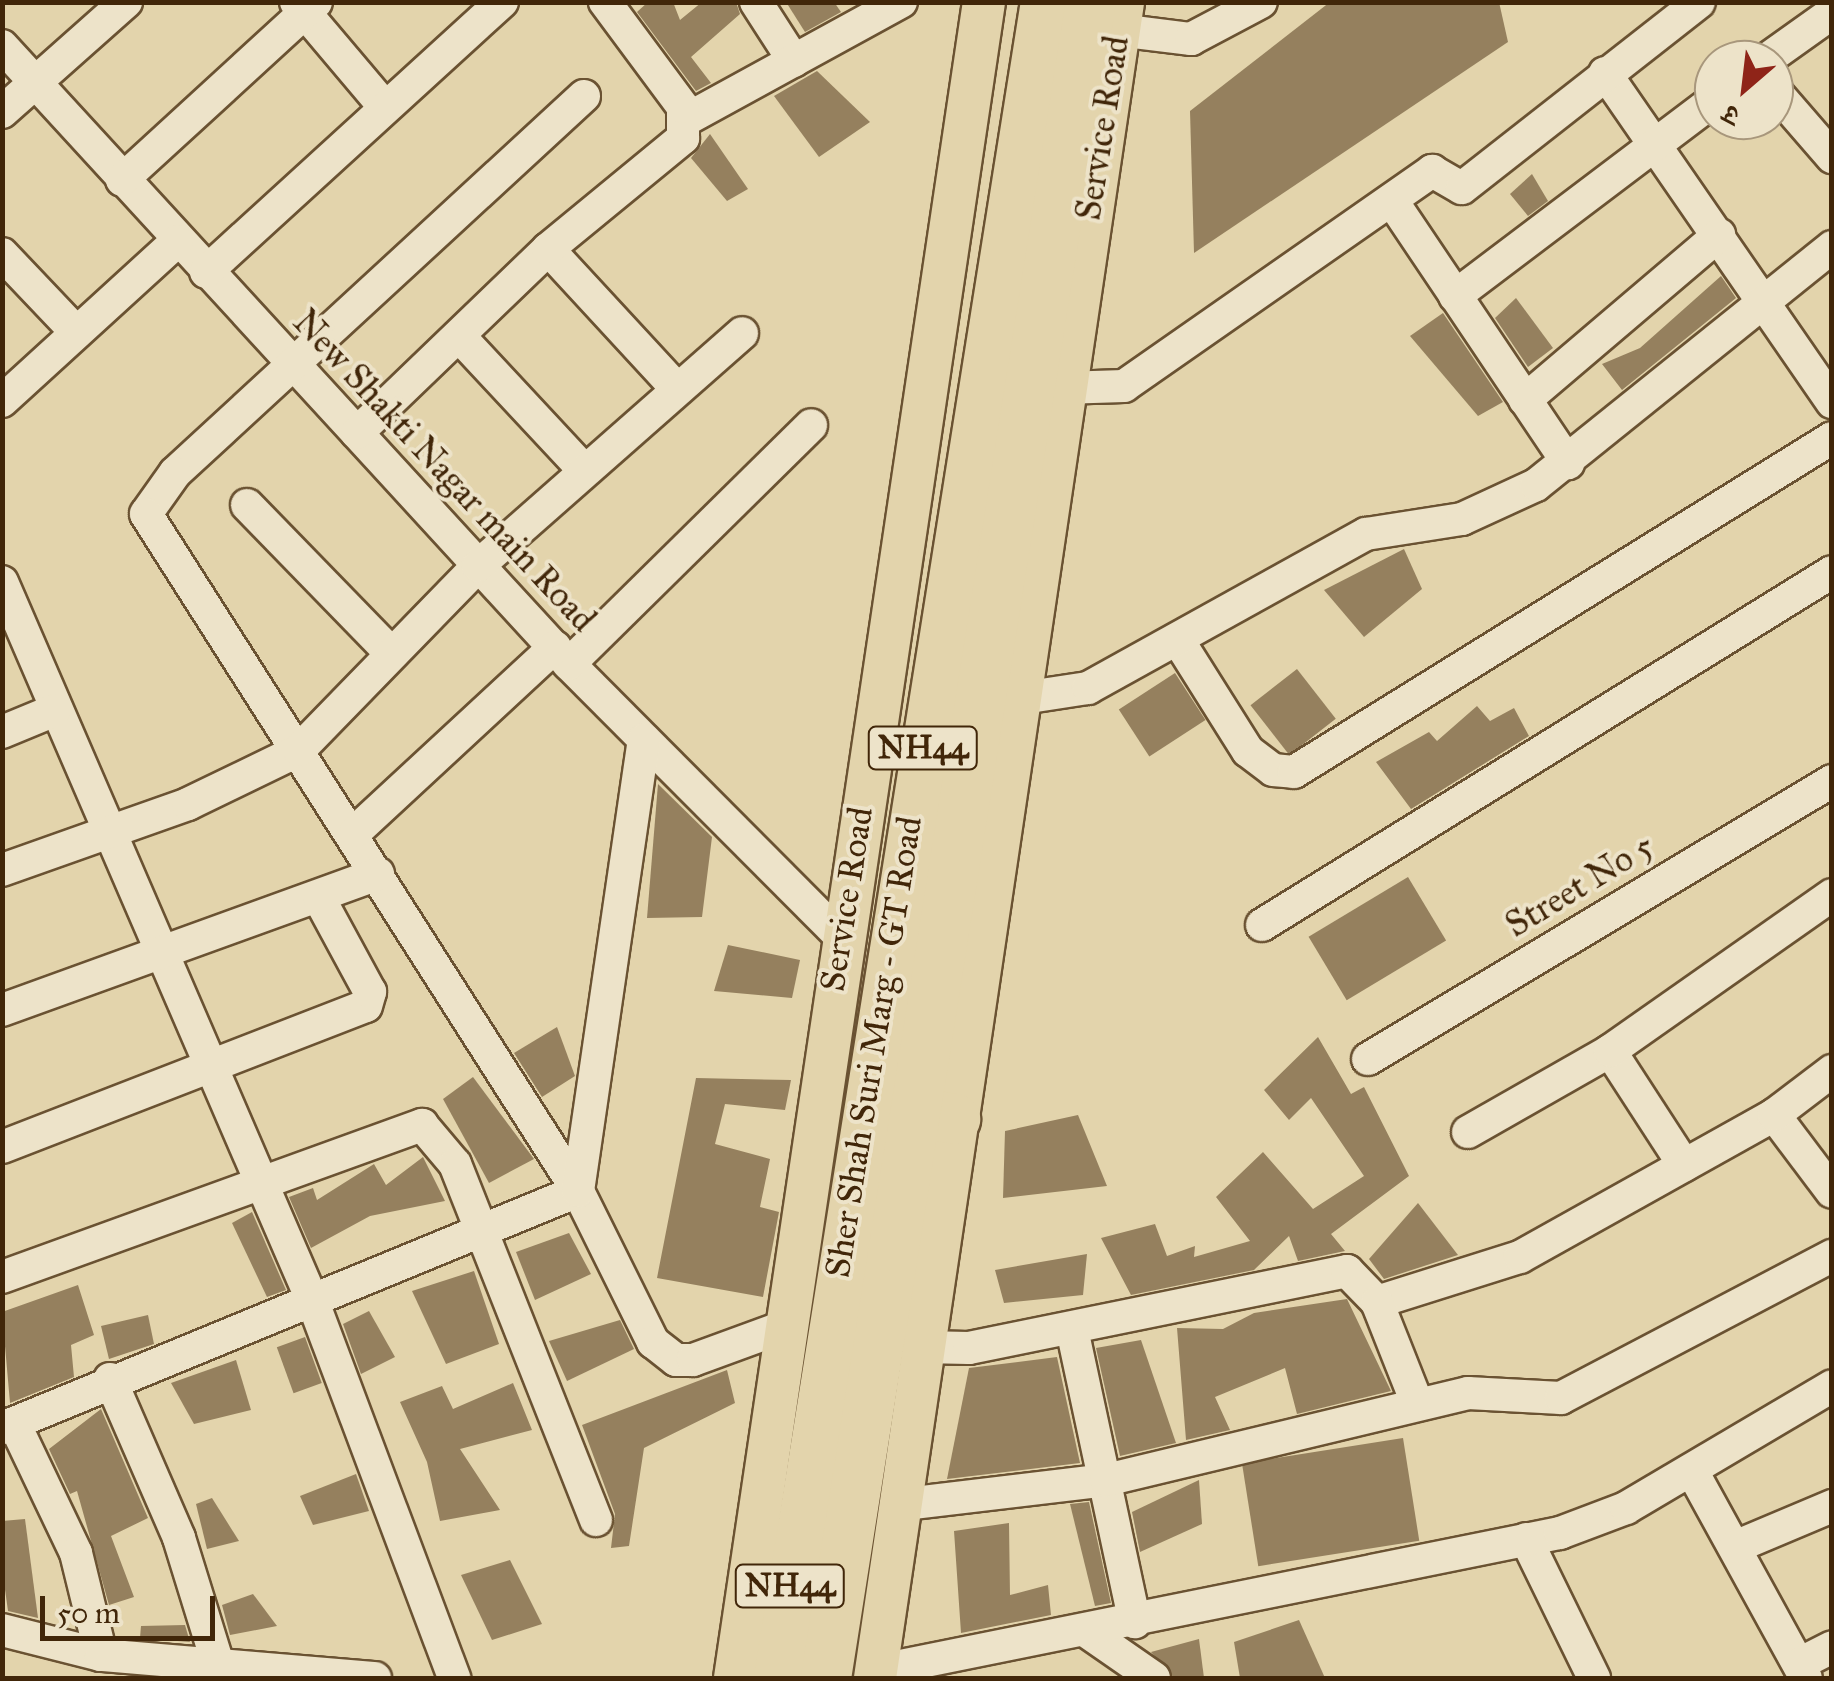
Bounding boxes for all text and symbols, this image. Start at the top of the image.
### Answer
street label: Service Road [1068,33,1138,223]
north arrow [1694,40,1794,140]
text: उ [1716,96,1745,134]
street label: New Shakti Nagar main Road [284,301,604,641]
road number: NH44 [866,721,980,775]
street label: Service Road [812,804,882,994]
street label: Sher Shah Suri Marg - GT Road [817,813,931,1281]
street label: Street No 5 [1498,825,1662,947]
road number: NH44 [732,1559,848,1613]
scale bar [45,1576,220,1638]
text: 50 m [57,1595,120,1631]

